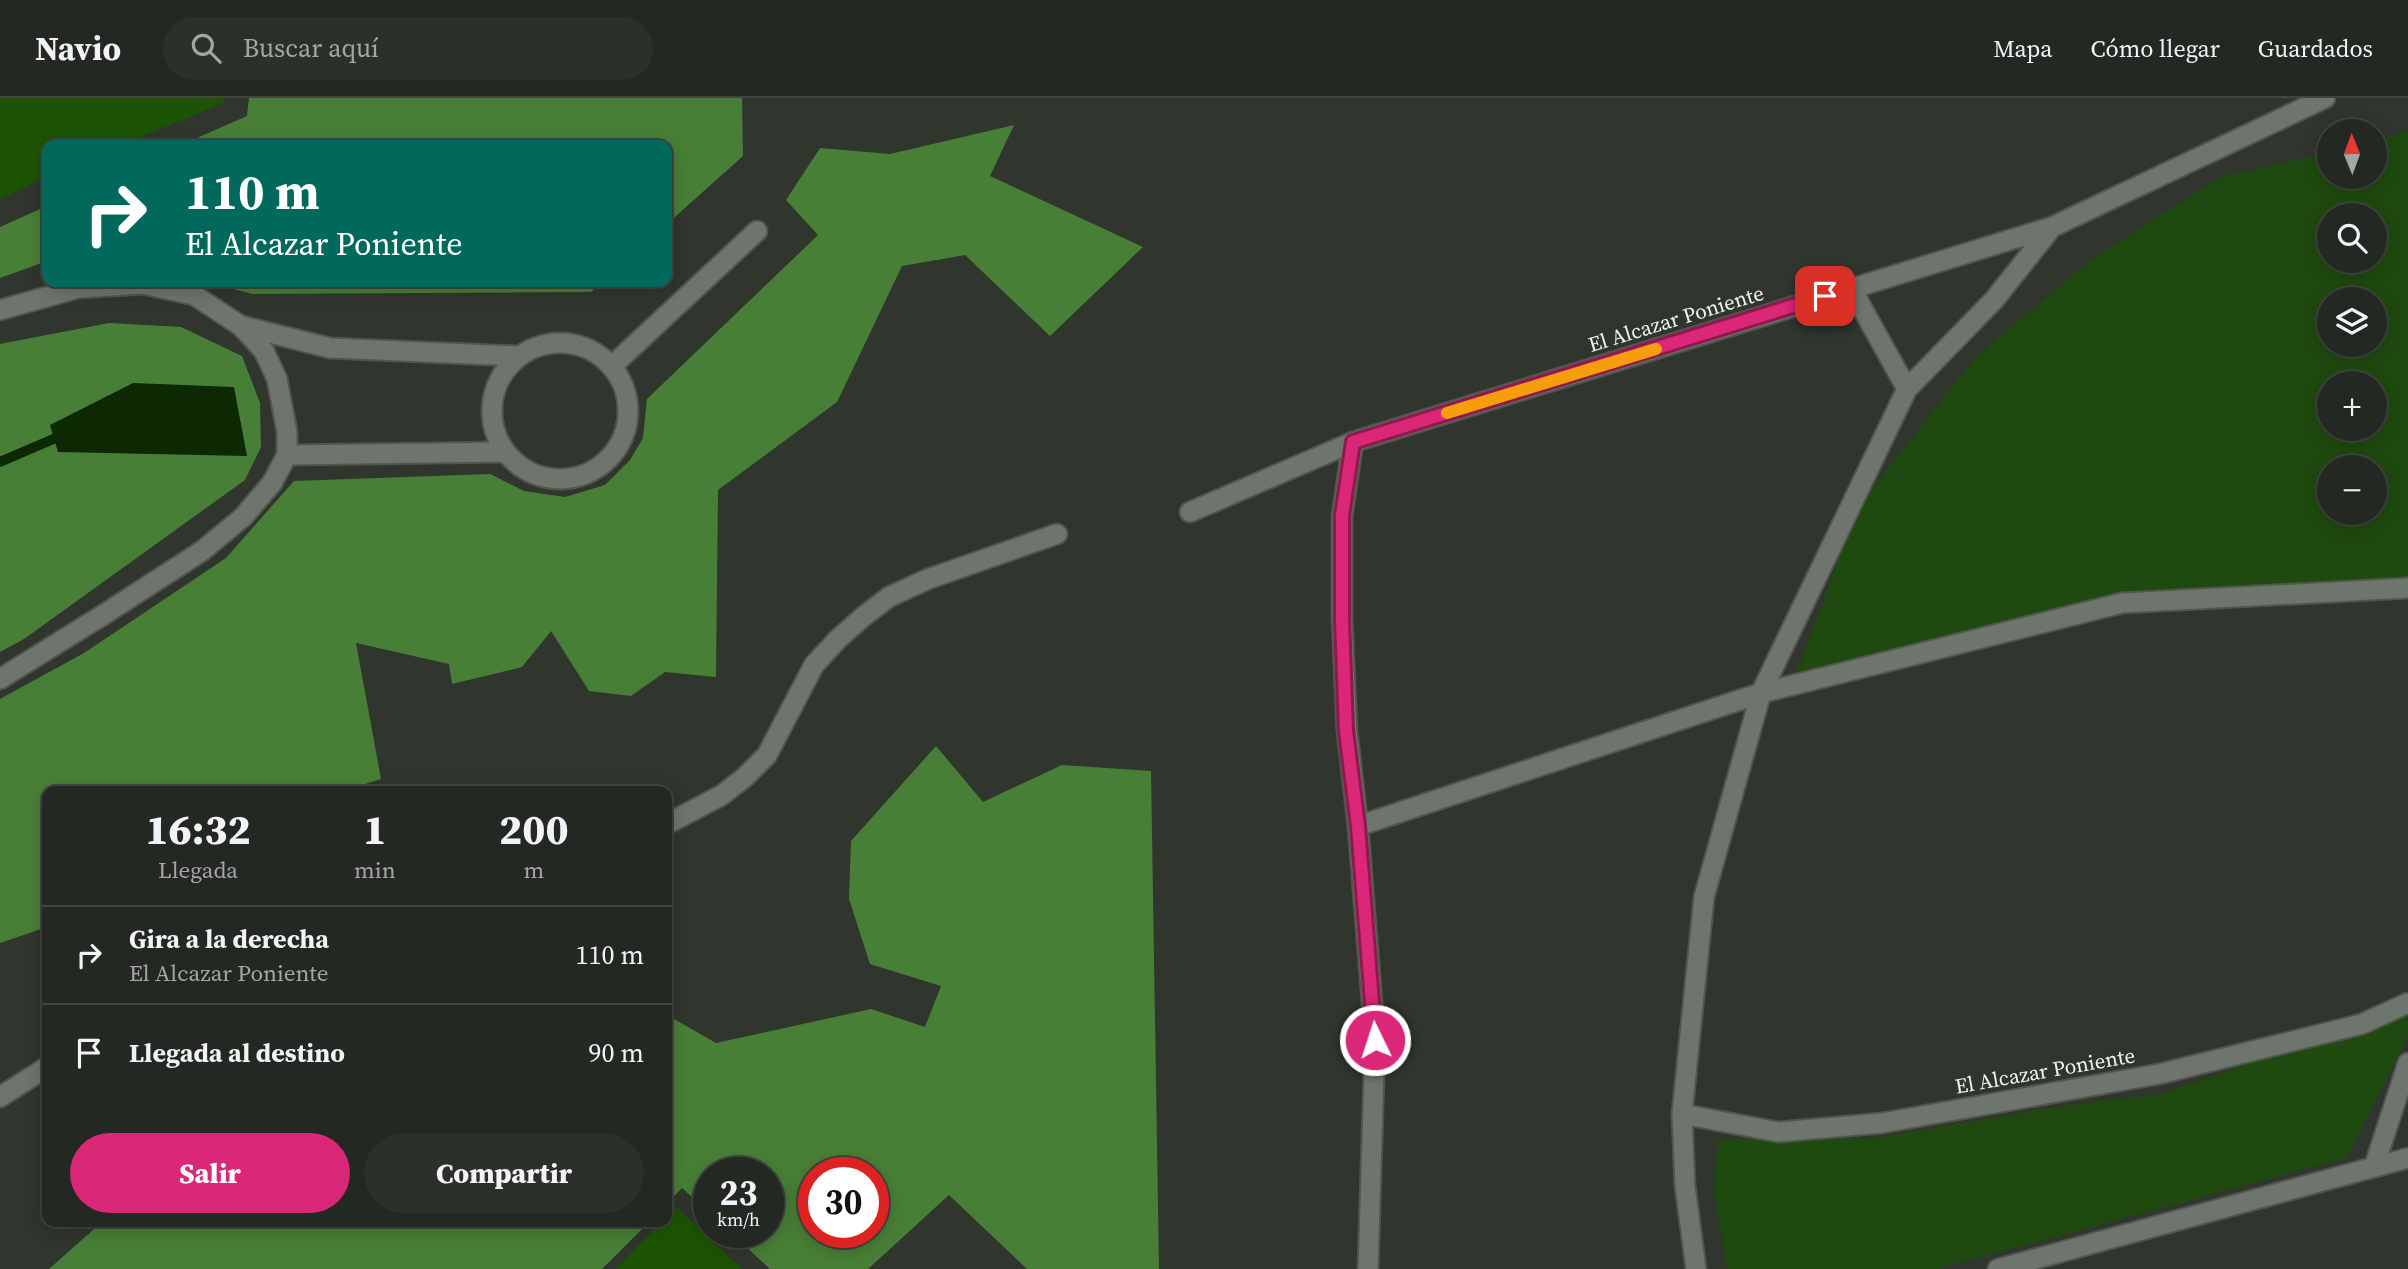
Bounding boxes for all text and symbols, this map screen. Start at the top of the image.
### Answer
search box [163,17,653,80]
text: Navio [35,26,121,71]
icon: search [187,29,225,67]
text: Buscar aquí [243,30,379,66]
text: Mapa [1993,32,2052,65]
text: Cómo llegar [2090,32,2220,65]
text: Guardados [2258,32,2373,65]
north arrow [2317,119,2387,189]
map controls [2317,119,2387,525]
text: 110 m [185,158,320,225]
icon: right [70,168,161,259]
button: search [2317,203,2387,273]
text: El Alcazar Poniente [185,222,463,266]
pin [1795,266,1855,326]
icon: arrive [1806,277,1844,315]
street label: El Alcazar Poniente [1584,278,1767,359]
button: layers [2317,287,2387,357]
button: + [2317,371,2387,441]
button: − [2317,455,2387,525]
text: 16:32 [145,800,251,858]
text: 1 [363,800,386,858]
text: 200 [499,800,569,858]
text: Llegada [158,854,238,886]
text: min [354,854,396,886]
text: m [523,854,544,886]
text: Gira a la derecha [129,921,329,957]
icon: right [70,936,108,974]
text: 110 m [576,937,644,973]
text: El Alcazar Poniente [129,957,329,989]
position arrow [1338,1003,1412,1077]
icon: arrive [70,1034,108,1072]
text: Llegada al destino [129,1035,345,1071]
text: 90 m [589,1035,644,1071]
street label: El Alcazar Poniente [1953,1040,2137,1101]
button: Salir [70,1133,350,1213]
button: Compartir [364,1133,644,1213]
speed limit sign: 30 [798,1157,889,1248]
text: 23 [720,1169,757,1217]
text: km/h [717,1207,760,1232]

